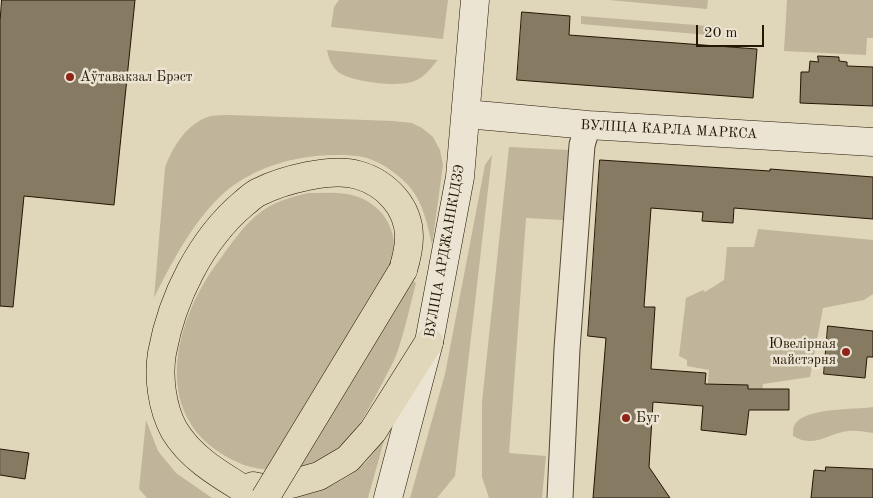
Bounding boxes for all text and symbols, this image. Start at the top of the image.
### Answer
scale bar [698,15,766,47]
text: 20 m [704,26,738,41]
place label: Аўтавакзал Брэст [80,69,192,85]
marker: Аўтавакзал Брэст [64,71,76,83]
street label: ВУЛІЦА КАРЛА МАРКСА [580,117,758,143]
street label: ВУЛІЦА АРДЖАНІКІДЗЭ [422,163,468,339]
place label: Ювелірная майстэрня [769,336,836,368]
marker: Ювелірная майстэрня [840,346,852,358]
place label: Буг [636,410,659,426]
marker: Буг [620,412,632,424]

